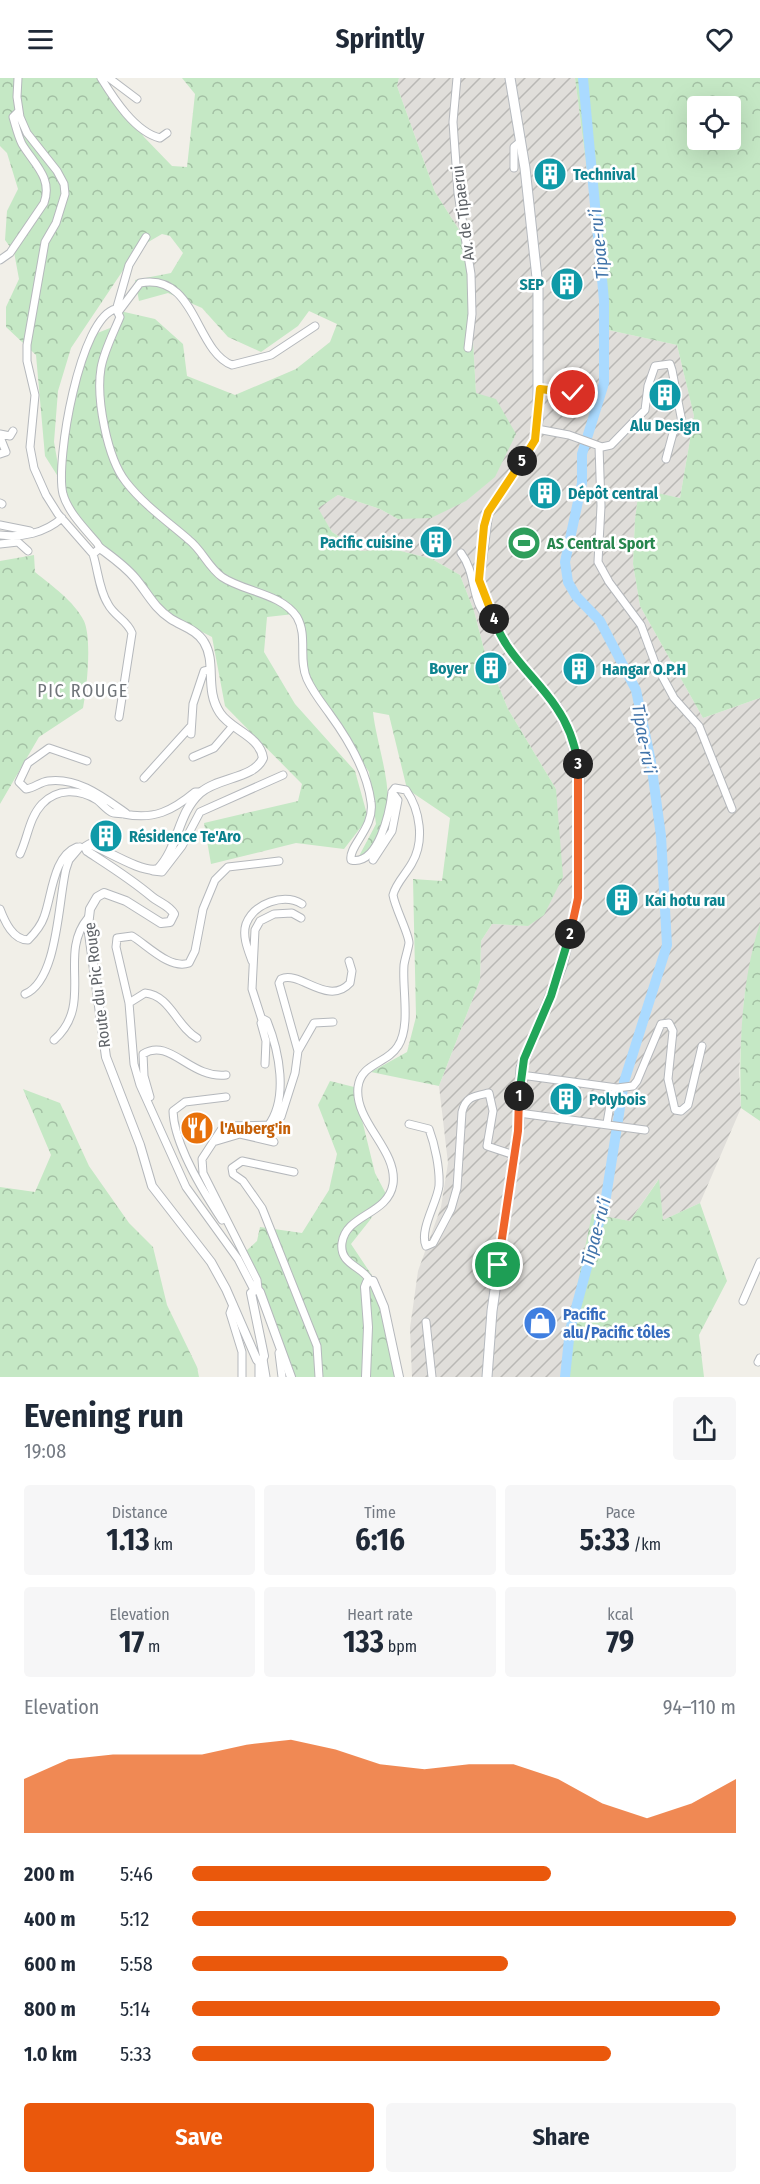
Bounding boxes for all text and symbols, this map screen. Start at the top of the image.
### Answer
icon: menu [24,23,57,56]
text: Sprintly [336,23,424,55]
icon: heart [703,23,736,56]
map controls [687,96,741,150]
button: locate [687,96,741,150]
building icon: Technival [532,156,568,192]
street label: Av. de Tipaerui [448,164,478,262]
place label: Technival [573,165,636,184]
water label: Tipae-ru’i [584,207,614,280]
building icon: SEP [549,266,585,302]
place label: SEP [519,275,544,294]
pin [547,367,598,418]
icon: check [556,376,589,409]
building icon: Alu Design [647,377,683,413]
place label: Alu Design [629,416,700,435]
pin: 5 [507,446,537,476]
text: 5 [518,451,526,470]
building icon: Dépôt central [527,475,563,511]
place label: Dépôt central [568,484,659,503]
building icon: Pacific cuisine [418,524,454,560]
sports icon: AS Central Sport [506,525,542,561]
place label: Pacific cuisine [320,533,413,552]
place label: AS Central Sport [546,534,656,553]
pin: 4 [479,604,509,634]
text: 4 [490,609,498,628]
building icon: Boyer [473,650,509,686]
building icon: Hangar O.P.H [561,651,597,687]
place label: Boyer [429,659,468,678]
place label: Hangar O.P.H [602,660,686,679]
district label: PIC ROUGE [37,680,129,702]
water label: Tipae-ru’i [627,702,661,776]
pin: 3 [563,749,593,779]
text: 3 [574,754,582,773]
building icon: Résidence Te'Aro [88,818,124,854]
place label: Résidence Te'Aro [129,827,241,846]
building icon: Kai hotu rau [604,882,640,918]
place label: Kai hotu rau [645,891,725,910]
pin: 2 [555,919,585,949]
street label: Route du Pic Rouge [80,921,114,1049]
text: 2 [566,924,574,943]
pin: 1 [504,1081,534,1111]
building icon: Polybois [548,1081,584,1117]
text: 1 [516,1086,522,1105]
place label: Polybois [589,1090,646,1109]
restaurant icon: l'Auberg'in [179,1110,215,1146]
place label: l'Auberg'in [220,1119,291,1138]
water label: Tipae-ru’i [576,1195,616,1269]
pin [472,1239,523,1290]
icon: arrive [481,1248,514,1281]
shop icon: Pacific alu/Pacific tôles [522,1305,558,1341]
place label: Pacific alu/Pacific tôles [563,1305,670,1342]
text: Evening run [24,1396,184,1436]
button: share [673,1397,736,1460]
text: 19:08 [24,1439,66,1463]
text: Distance [112,1503,168,1522]
text: Time [364,1503,396,1522]
text: Pace [605,1503,635,1522]
text: 1.13 [106,1522,150,1558]
text: 6:16 [355,1522,405,1558]
text: 5:33 [580,1522,630,1558]
text: km [150,1535,173,1554]
text: /km [630,1535,661,1554]
text: Elevation [110,1605,170,1624]
text: Heart rate [347,1605,413,1624]
text: kcal [607,1605,633,1624]
text: 17 [119,1624,144,1660]
text: 133 [343,1624,384,1660]
text: 79 [606,1624,634,1660]
text: m [144,1637,160,1656]
text: bpm [384,1637,417,1656]
text: Elevation [24,1695,99,1719]
text: 94–110 m [663,1695,736,1719]
text: 200 m [24,1862,75,1886]
text: 5:46 [120,1862,153,1886]
text: 400 m [24,1907,76,1931]
text: 5:12 [120,1907,149,1931]
text: 600 m [24,1952,76,1976]
text: 5:58 [120,1952,153,1976]
text: 800 m [24,1997,76,2021]
text: 5:14 [120,1997,150,2021]
text: 1.0 km [24,2042,77,2066]
text: 5:33 [120,2042,152,2066]
button: Save [24,2103,374,2172]
button: Share [386,2103,736,2172]

